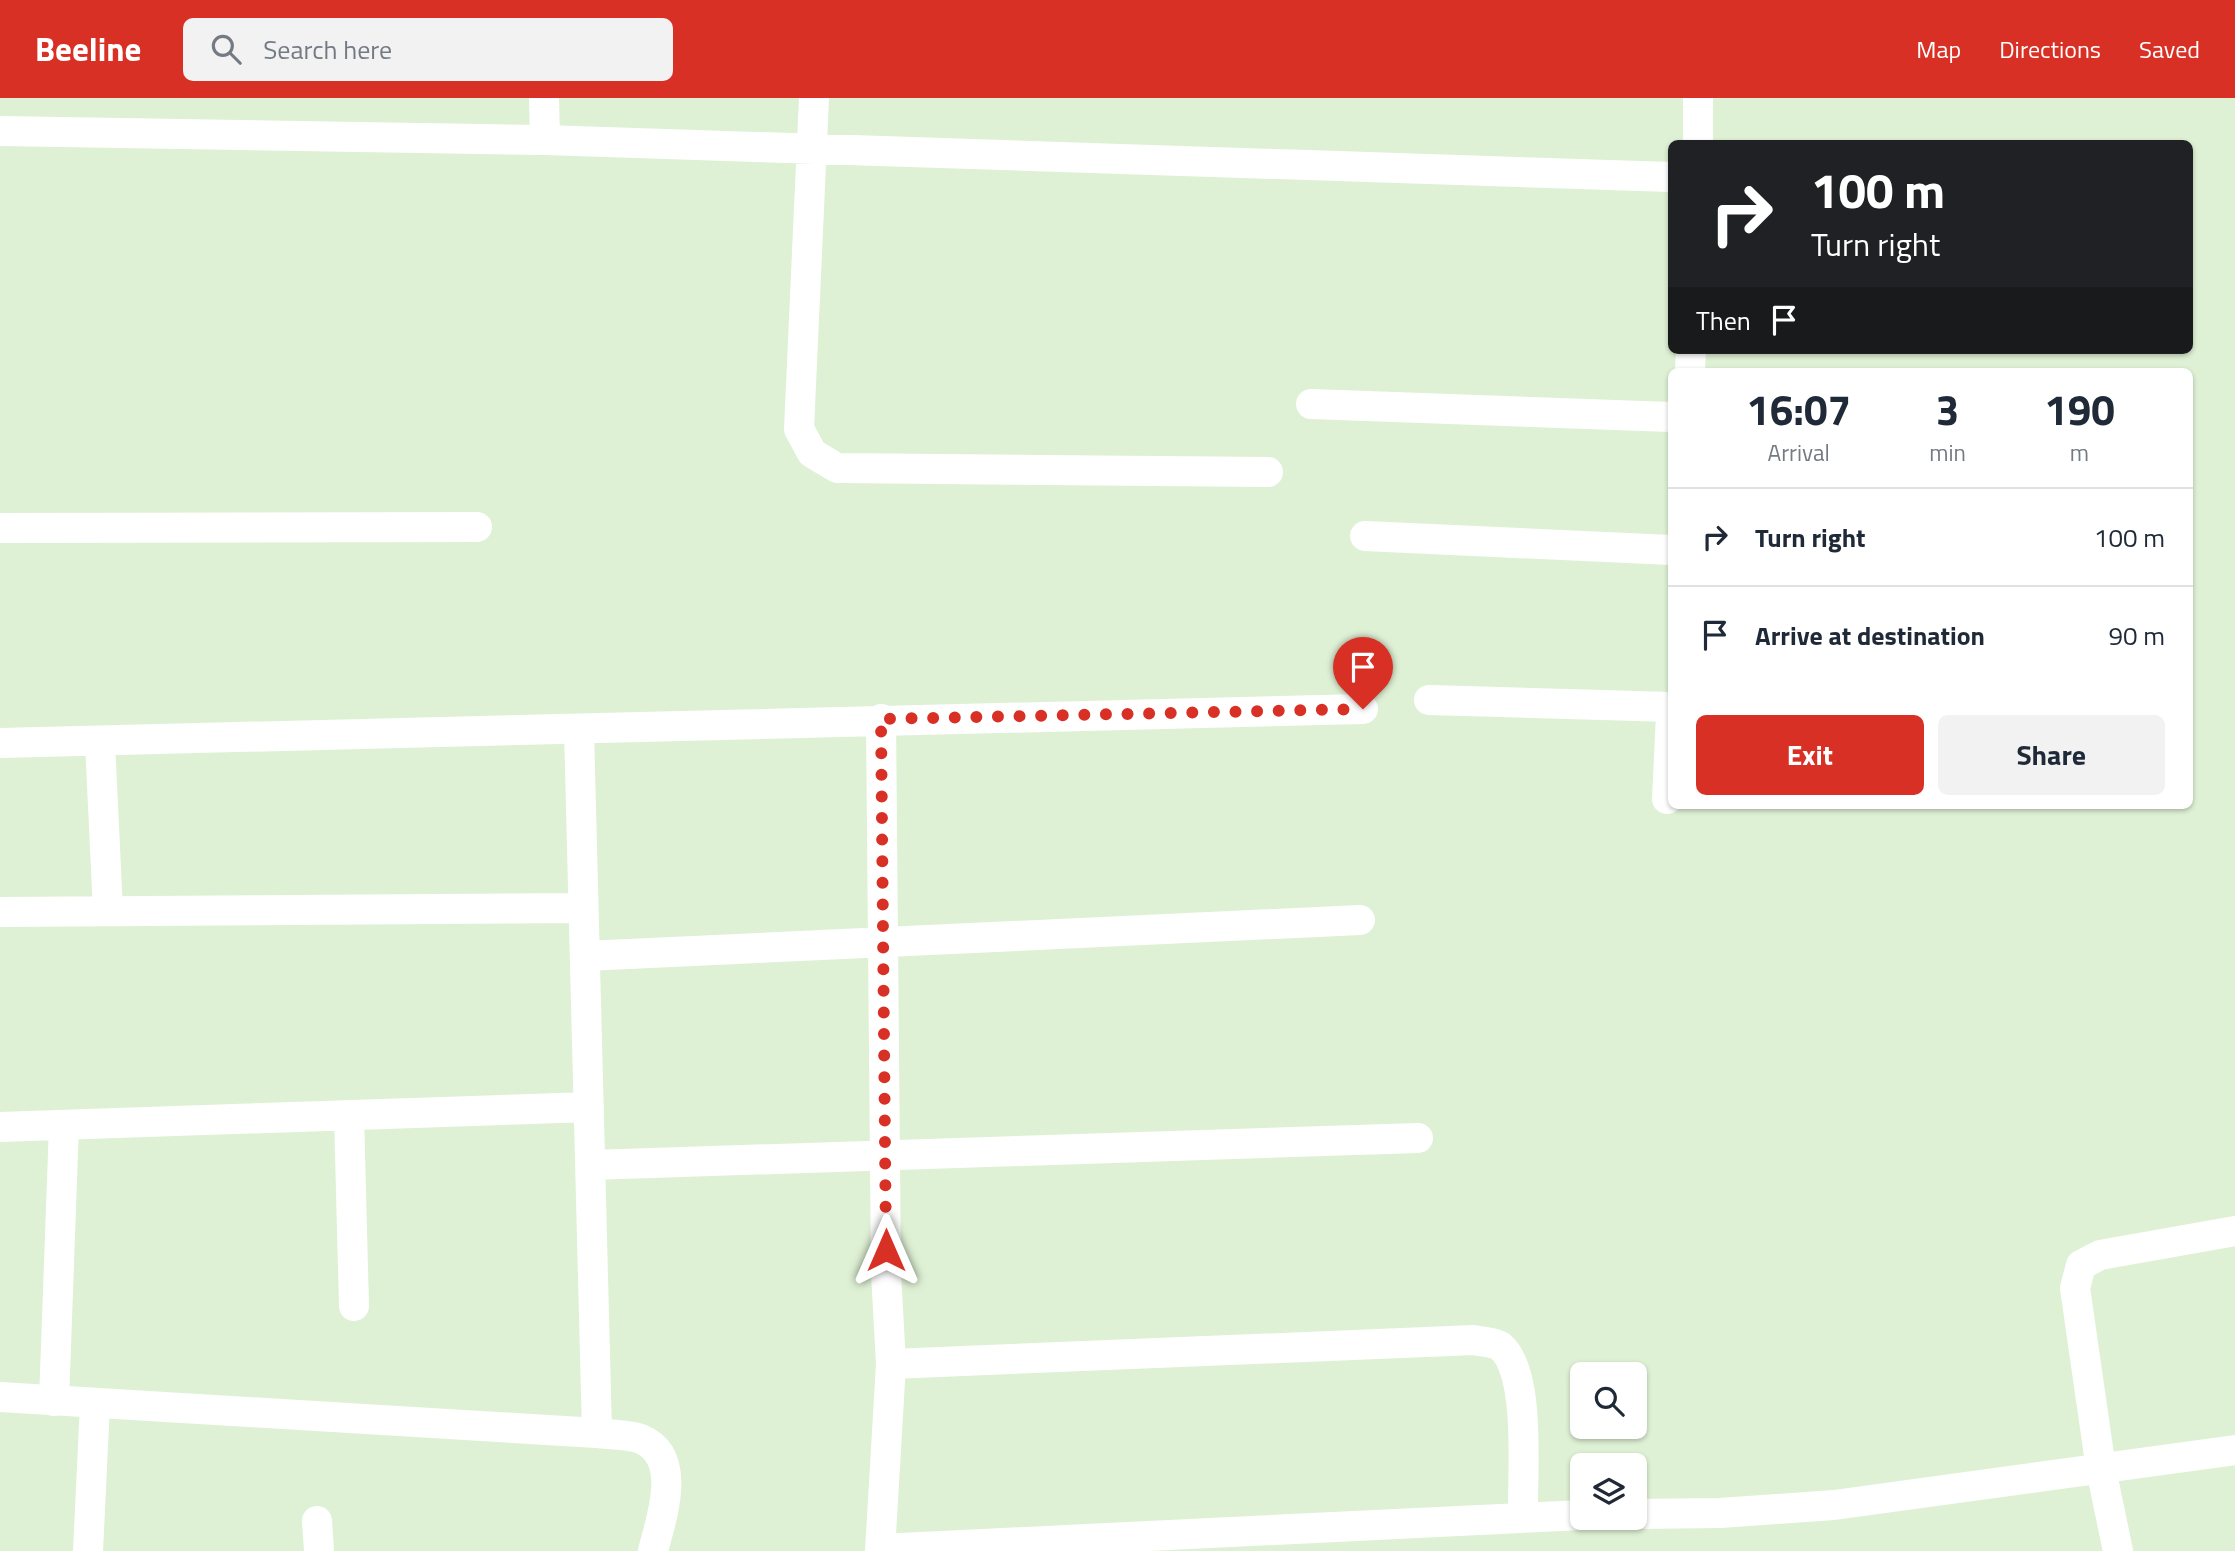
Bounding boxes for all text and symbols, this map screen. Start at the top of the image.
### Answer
search box [183,18,673,81]
text: Beeline [35,24,141,74]
icon: search [207,30,245,68]
text: Search here [263,30,392,69]
text: Map [1916,31,1961,67]
text: Directions [1999,31,2101,67]
text: Saved [2139,31,2200,67]
text: 100 m [1811,152,1945,227]
icon: right [1696,168,1787,259]
text: Turn right [1811,220,1940,268]
text: Then [1696,301,1751,340]
icon: arrive [1765,301,1803,339]
text: 16:07 [1746,377,1851,441]
text: 3 [1936,377,1959,441]
text: 190 [2044,377,2115,441]
text: Arrival [1767,435,1830,470]
text: min [1929,435,1966,470]
text: m [2070,435,2089,470]
icon: right [1696,518,1734,556]
text: Turn right [1755,518,1866,557]
text: 100 m [2094,518,2165,557]
icon: arrive [1696,616,1734,654]
text: Arrive at destination [1755,616,1985,655]
text: 90 m [2108,616,2165,655]
pin [1333,637,1393,709]
icon: arrive [1344,648,1382,686]
button: Exit [1696,715,1924,795]
button: Share [1938,715,2165,795]
position arrow [849,1213,923,1287]
map controls [1570,1362,1647,1530]
button: search [1570,1362,1647,1439]
button: layers [1570,1453,1647,1530]

